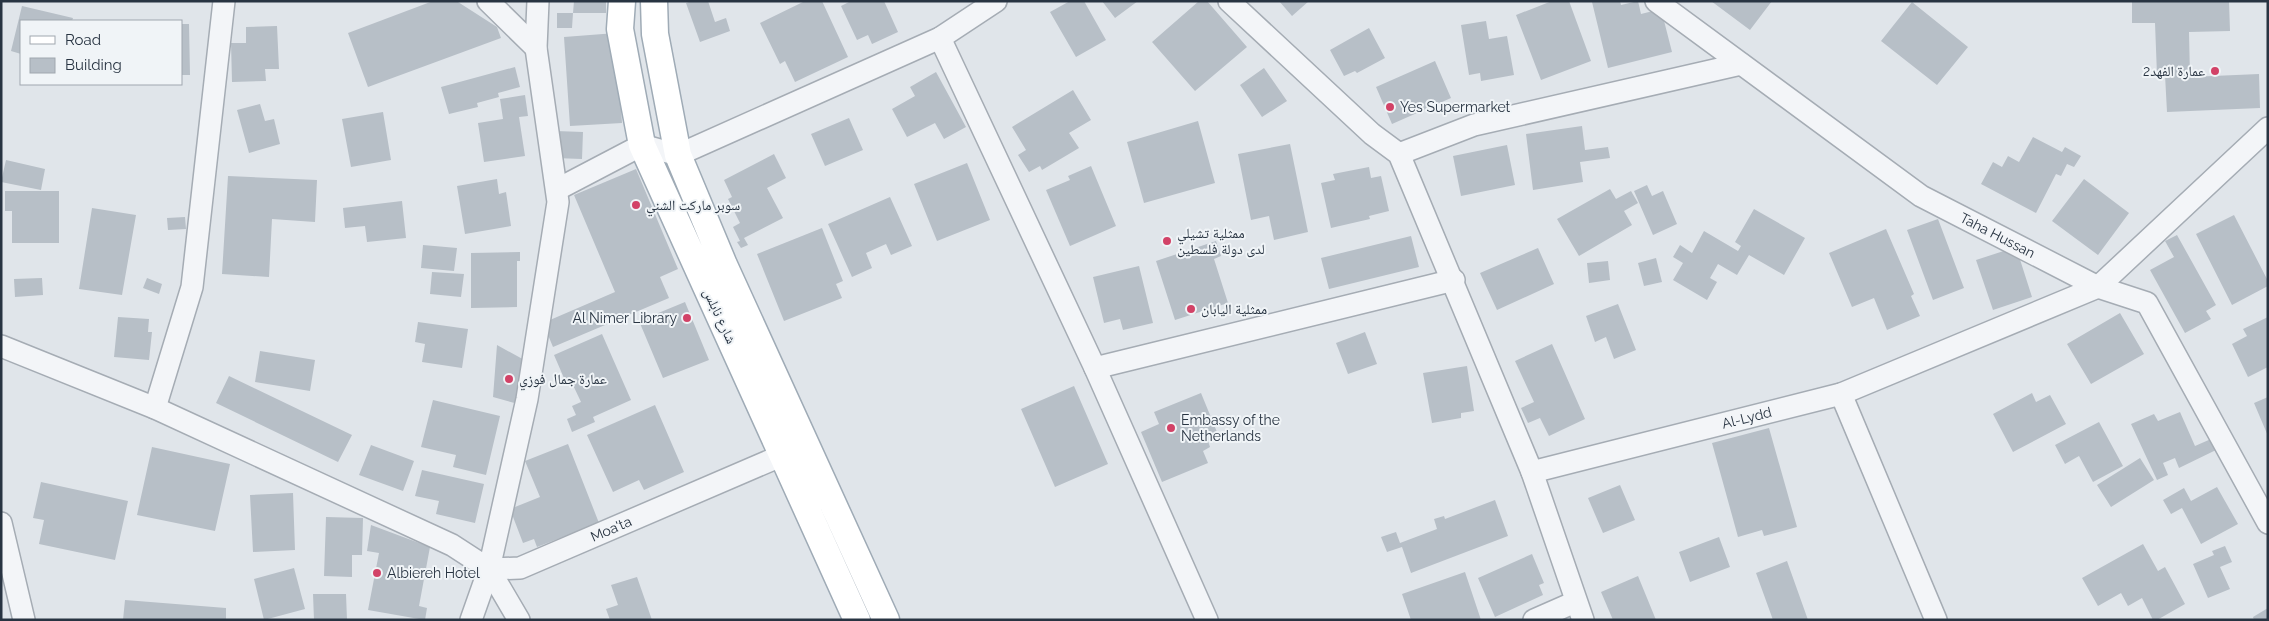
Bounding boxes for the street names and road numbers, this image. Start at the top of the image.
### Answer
street label: Taha Hussan [1957,209,2038,261]
street label: شارع نابلس [698,286,740,347]
street label: Al-Lydd [1720,404,1773,432]
street label: Moa'ta [588,513,634,545]

